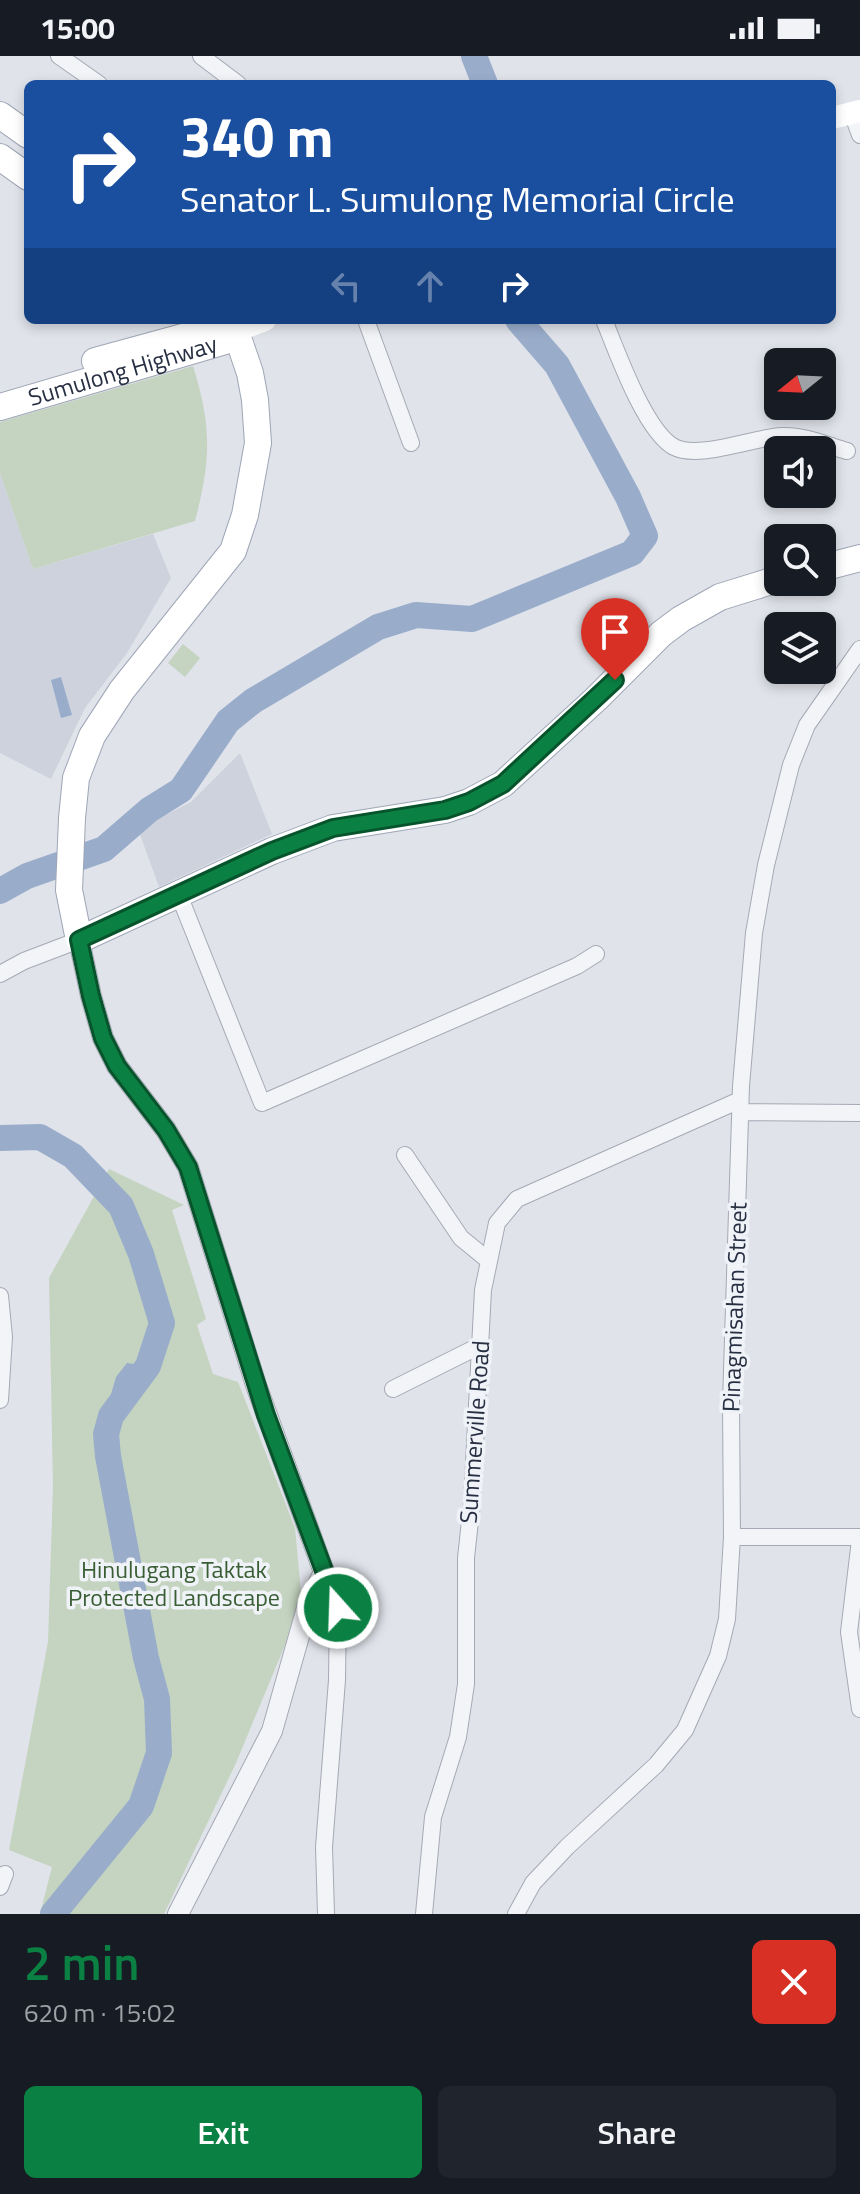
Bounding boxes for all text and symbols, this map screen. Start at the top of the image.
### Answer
text: 15:00 [40,5,115,51]
text: 340 m [180,94,333,179]
icon: right [48,112,152,216]
text: Senator L. Sumulong Memorial Circle [180,171,735,226]
icon: left [324,264,368,308]
icon: ahead [408,264,452,308]
icon: right [492,264,536,308]
street label: Sumulong Highway [24,325,222,415]
north arrow [764,348,836,420]
map controls [764,348,836,684]
button: sound [764,436,836,508]
button: search [764,524,836,596]
pin [581,598,649,680]
icon: arrive [593,610,637,654]
button: layers [764,612,836,684]
street label: Pinagmisahan Street [712,1201,756,1413]
street label: Summerville Road [450,1339,498,1525]
park label: Hinulugang Taktak Protected Landscape [68,1551,280,1615]
position arrow [296,1566,380,1650]
text: 2 min [24,1926,139,1999]
button: close [752,1940,836,2024]
text: 620 m · 15:02 [24,1993,176,2032]
button: Exit [24,2086,422,2178]
button: Share [438,2086,836,2178]

